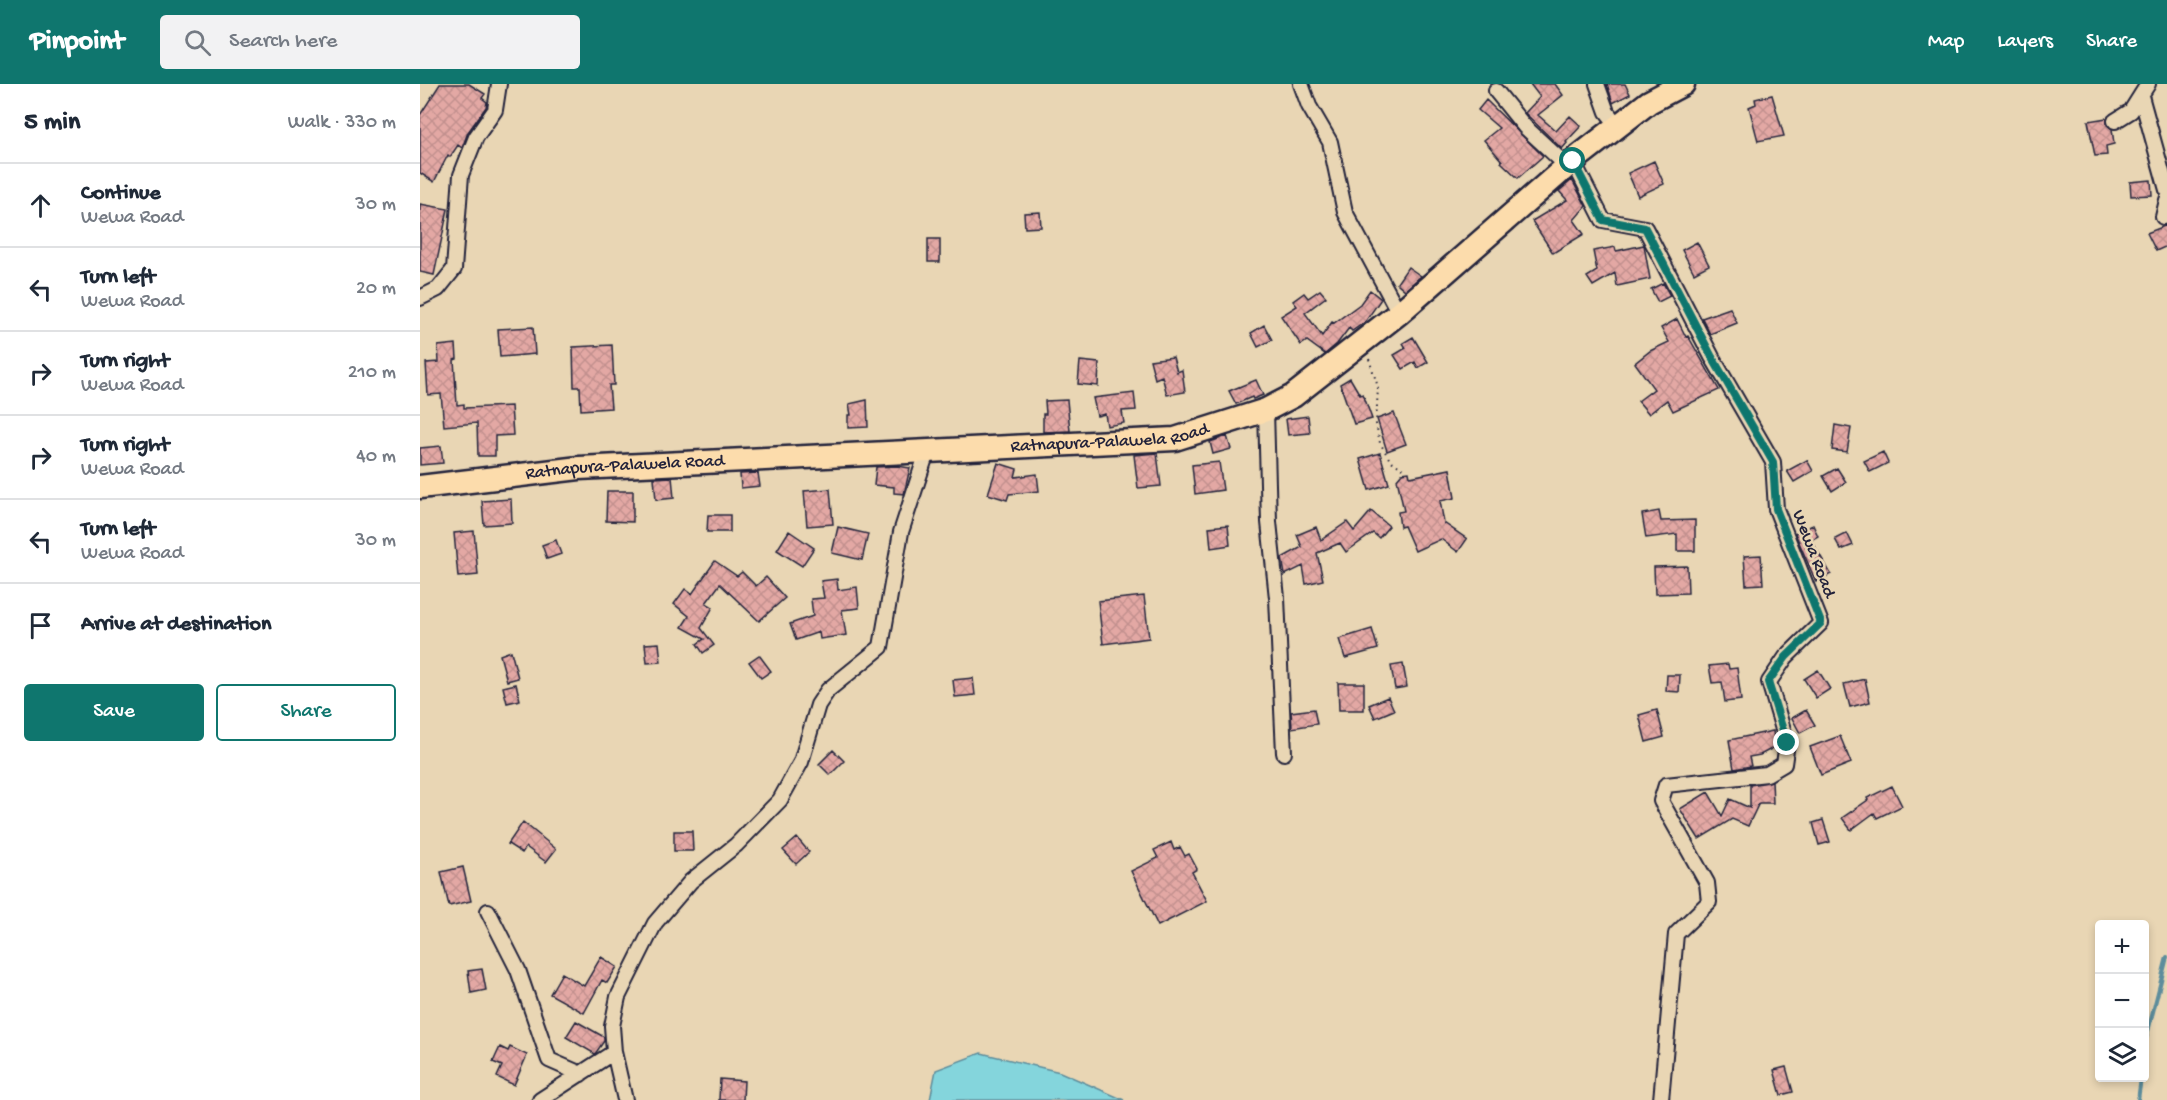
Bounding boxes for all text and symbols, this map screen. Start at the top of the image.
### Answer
search box [160,15,580,69]
text: Pinpoint [30,26,124,59]
icon: search [181,26,214,59]
text: Search here [229,29,337,55]
text: Map [1928,30,1964,55]
text: Layers [1997,30,2053,55]
text: Share [2086,30,2137,55]
text: 5 min [24,108,80,139]
text: Walk · 330 m [288,112,396,135]
route start [1559,147,1585,173]
text: Continue [81,181,161,207]
icon: ahead [24,189,57,222]
text: 30 m [355,194,396,217]
text: Wewa Road [81,207,183,230]
text: Turn left [81,265,155,291]
icon: left [24,273,57,306]
text: 20 m [356,278,396,301]
text: Wewa Road [81,291,183,314]
text: Turn right [81,349,169,375]
icon: right [24,357,57,390]
text: 210 m [348,362,396,385]
text: Wewa Road [81,375,183,398]
street label: Ratnapura-Palawela Road [1010,418,1213,457]
text: Turn right [81,433,169,459]
icon: right [24,441,57,474]
text: 40 m [356,446,396,469]
street label: Ratnapura-Palawela Road [524,450,726,485]
text: Wewa Road [81,459,183,482]
street label: Wewa Road [1787,507,1840,602]
text: Turn left [81,517,155,543]
icon: left [24,525,57,558]
text: 30 m [355,530,396,553]
text: Wewa Road [81,543,183,566]
icon: arrive [24,609,57,642]
text: Arrive at destination [81,612,271,638]
button: Save [24,684,204,741]
button: Share [216,684,396,741]
route end [1773,729,1799,755]
map controls [2095,920,2149,1082]
button: + [2095,920,2149,974]
button: − [2095,974,2149,1028]
button: layers [2095,1028,2149,1082]

